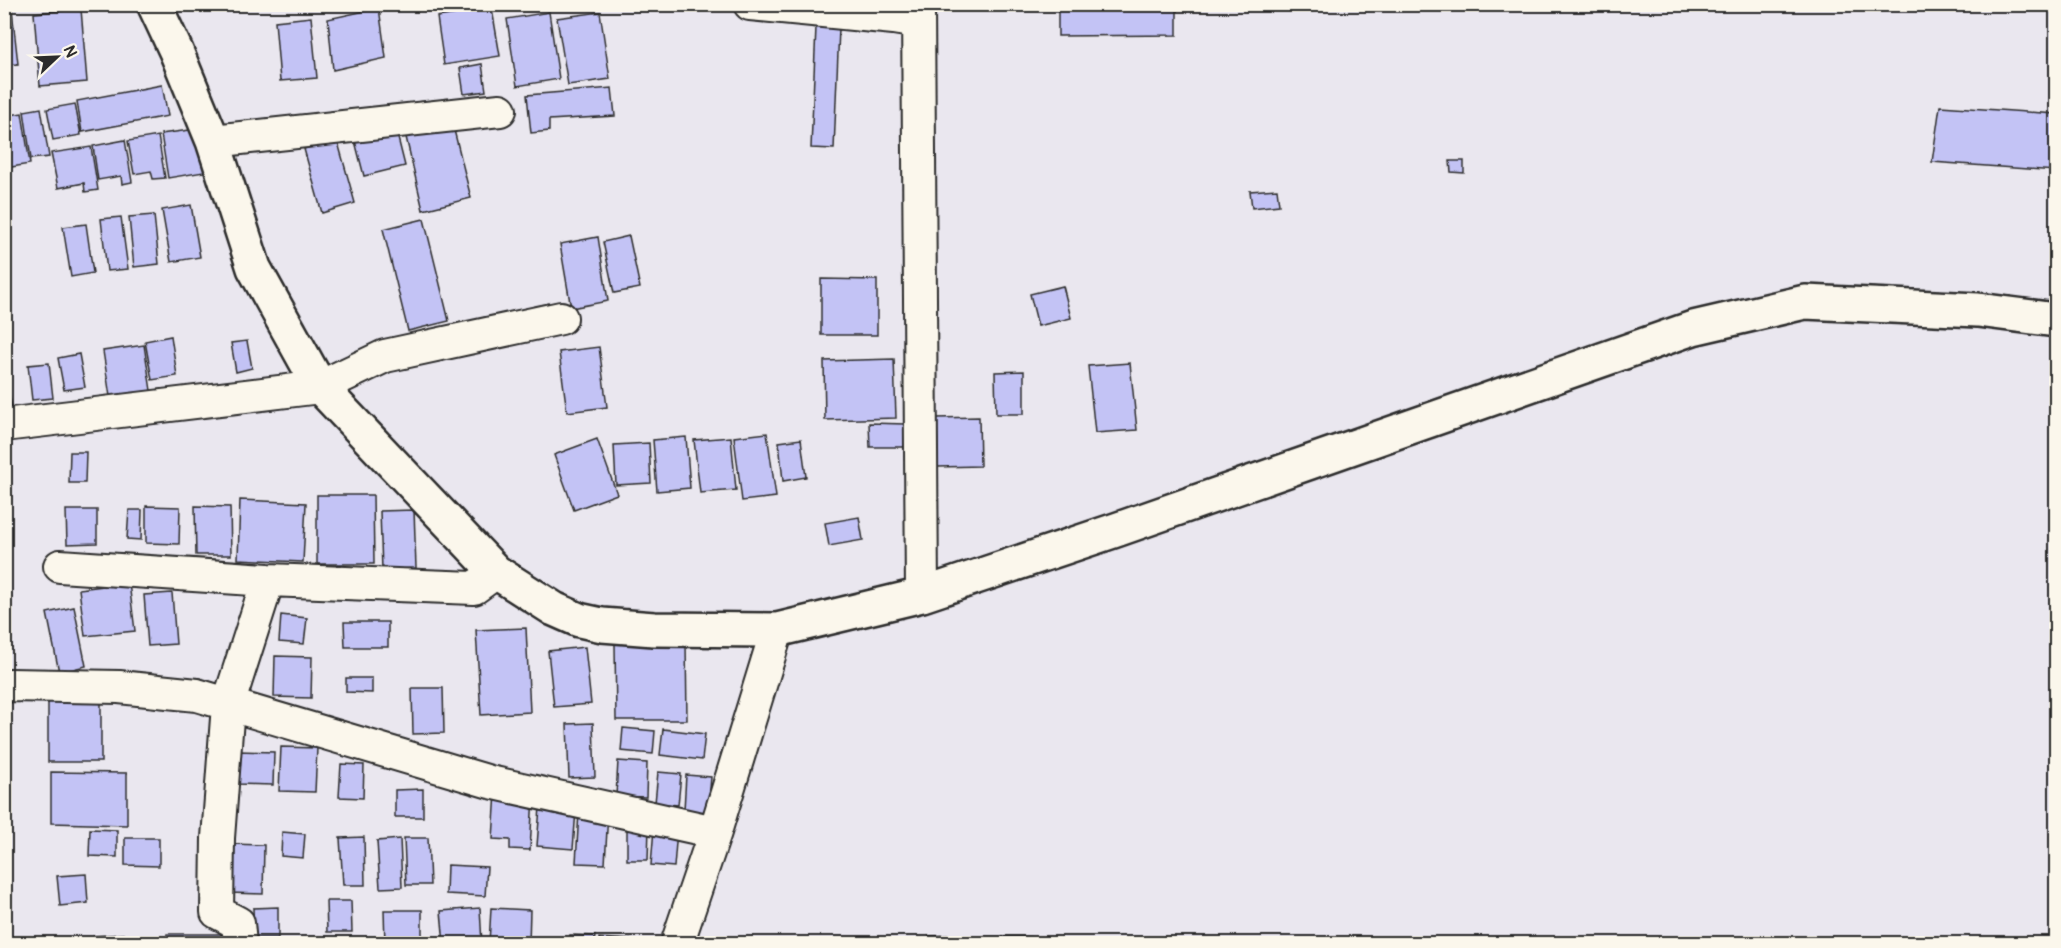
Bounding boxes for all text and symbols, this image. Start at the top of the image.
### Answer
north arrow [27,27,87,87]
text: N [59,43,81,61]

